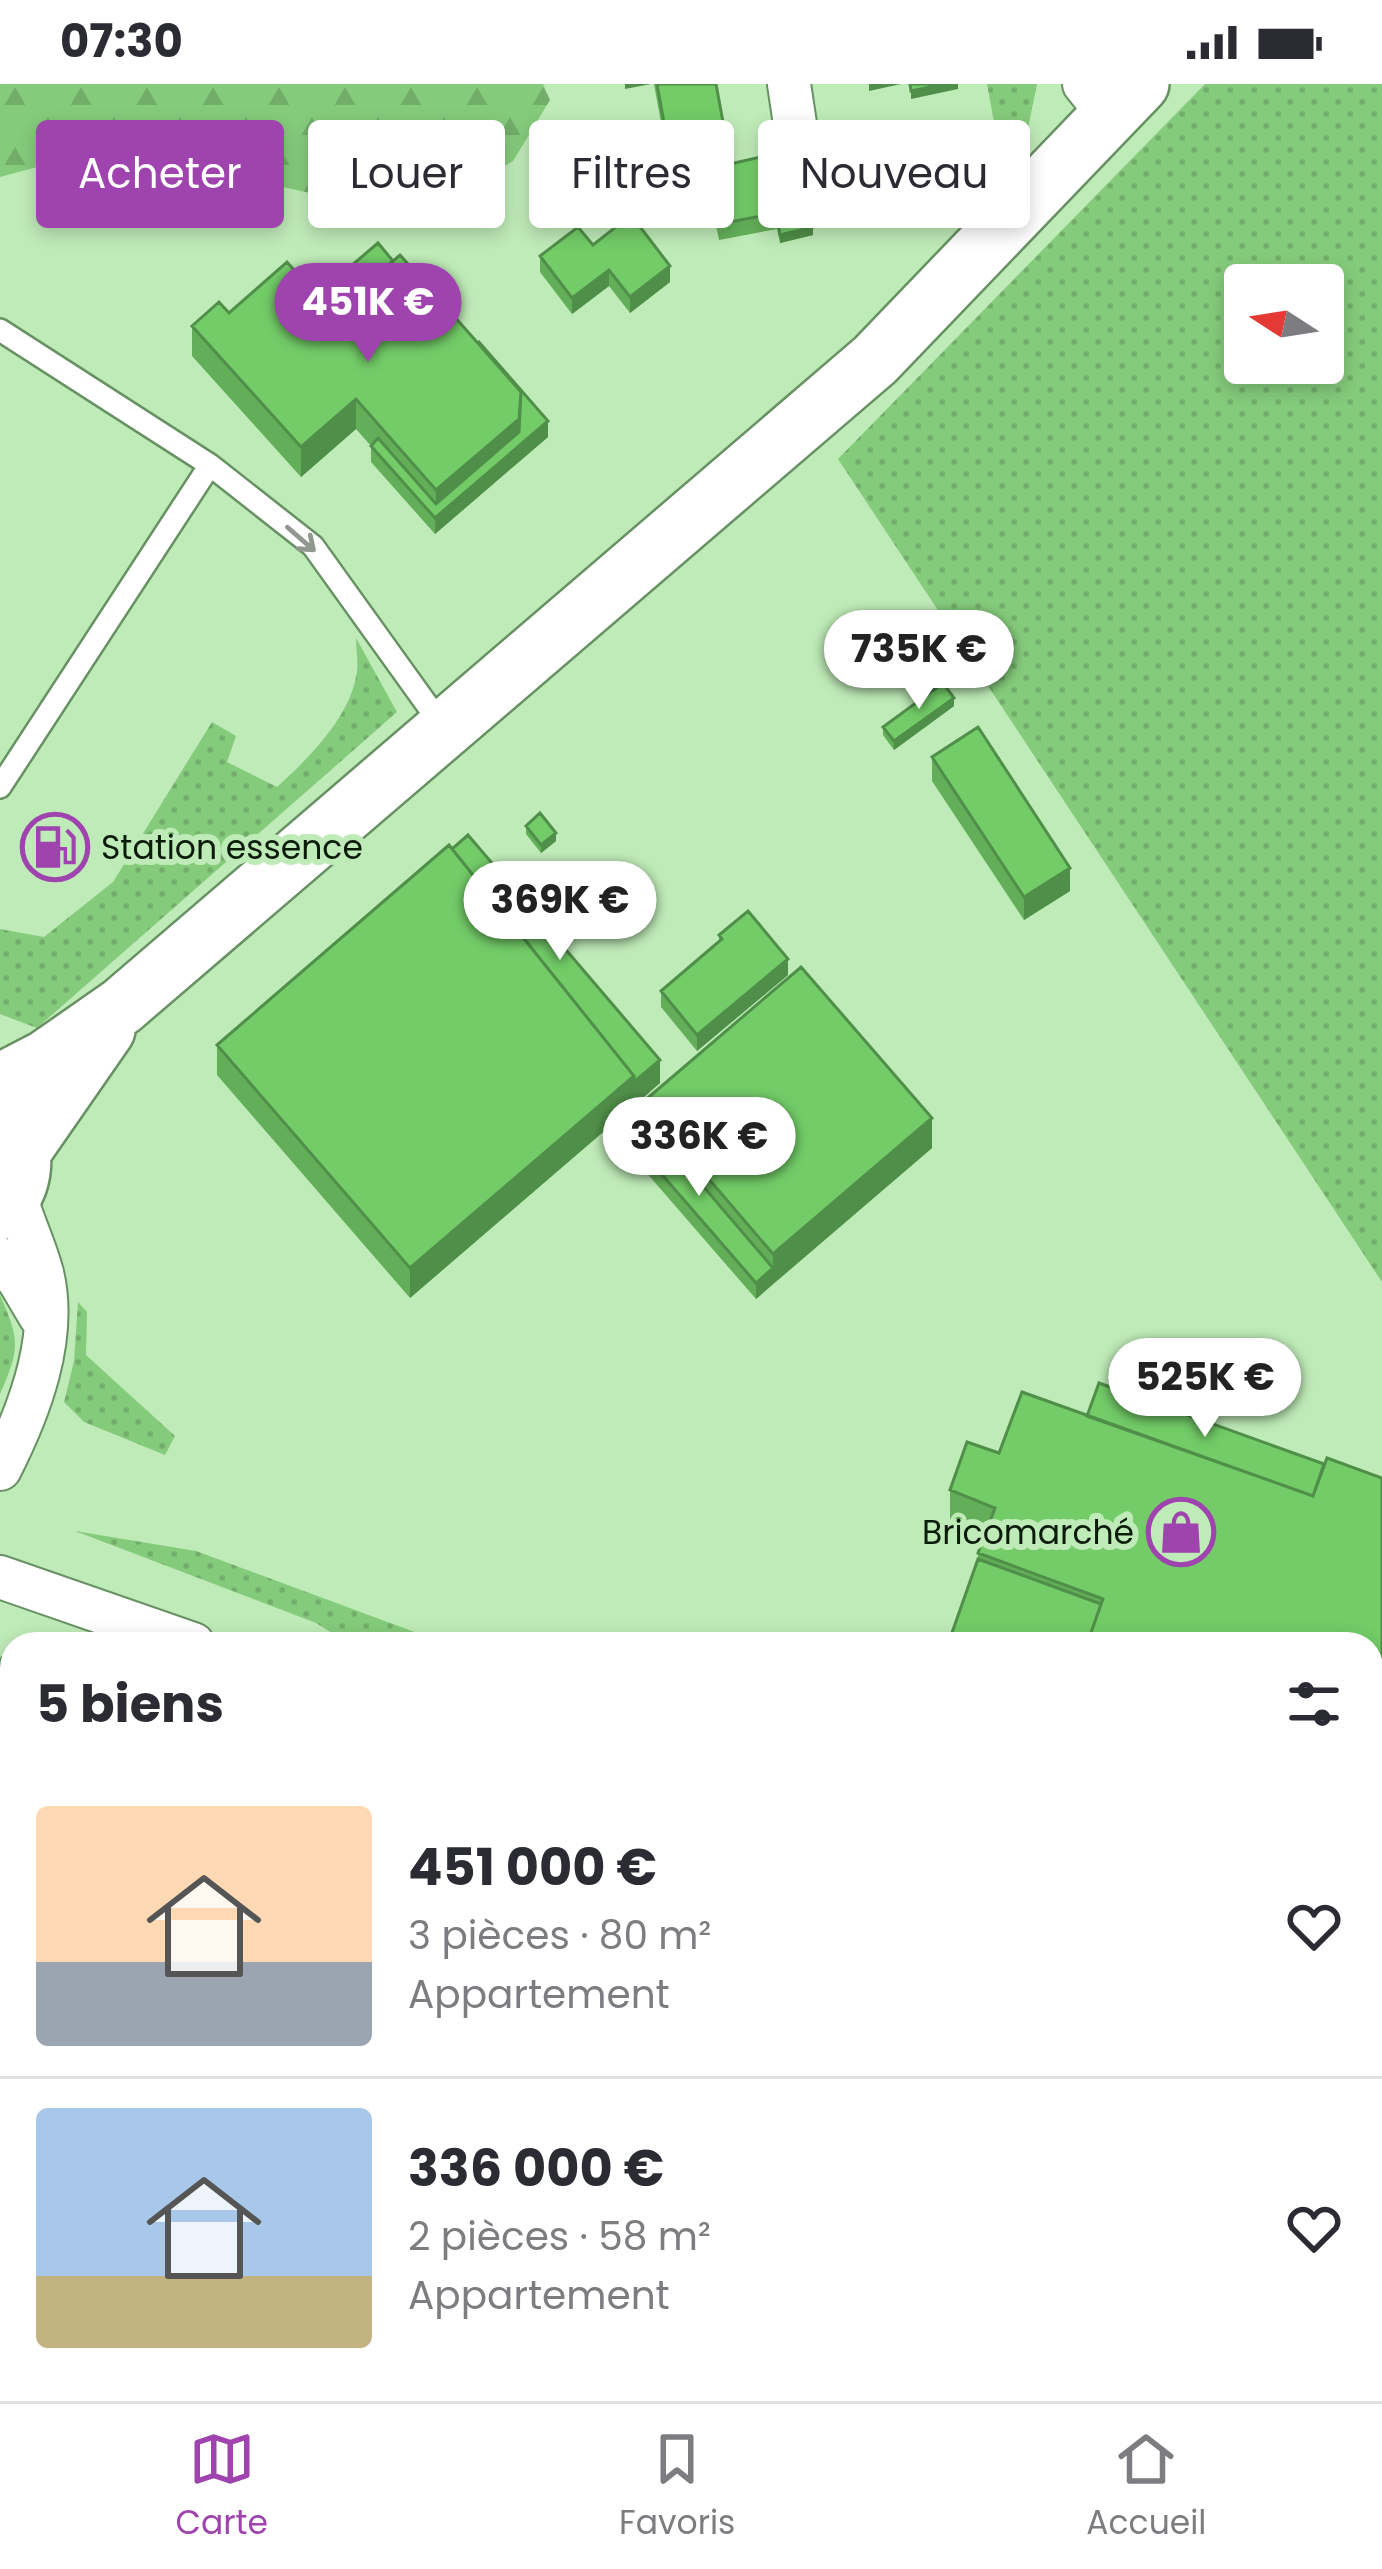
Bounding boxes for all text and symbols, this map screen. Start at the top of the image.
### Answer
text: 07:30 [60,10,183,73]
chip: Acheter [36,120,284,228]
chip: Louer [308,120,505,228]
chip: Filtres [529,120,734,228]
chip: Nouveau [758,120,1030,228]
pin: 451K € [270,263,466,365]
north arrow [1224,264,1344,384]
map controls [1224,264,1344,384]
text: 451K € [302,274,434,329]
one-way arrow [285,524,316,552]
pin: 735K € [821,610,1017,712]
text: 735K € [851,621,987,676]
fuel station icon: Station essence [20,812,90,882]
place label: Station essence [101,824,363,871]
pin: 369K € [462,861,658,963]
text: 369K € [491,872,629,927]
pin: 336K € [601,1097,797,1199]
text: 336K € [630,1108,768,1163]
pin: 525K € [1107,1338,1303,1440]
text: 525K € [1135,1349,1275,1404]
shop icon: Bricomarché [1146,1497,1216,1567]
place label: Bricomarché [922,1509,1134,1556]
text: 5 biens [36,1668,224,1740]
icon: filters [1281,1671,1347,1737]
text: 451 000 € [408,1831,657,1903]
icon: home [132,1854,276,1998]
icon: heart [1281,1893,1347,1959]
text: 3 pièces · 80 m² [408,1908,711,1963]
text: Appartement [408,1967,670,2022]
text: 336 000 € [408,2132,664,2204]
icon: home [132,2156,276,2300]
icon: heart [1281,2195,1347,2261]
text: 2 pièces · 58 m² [408,2209,711,2264]
text: Appartement [408,2268,670,2323]
tab: Carte [176,2426,268,2548]
tab: Favoris [619,2426,735,2548]
tab: Accueil [1086,2426,1206,2548]

